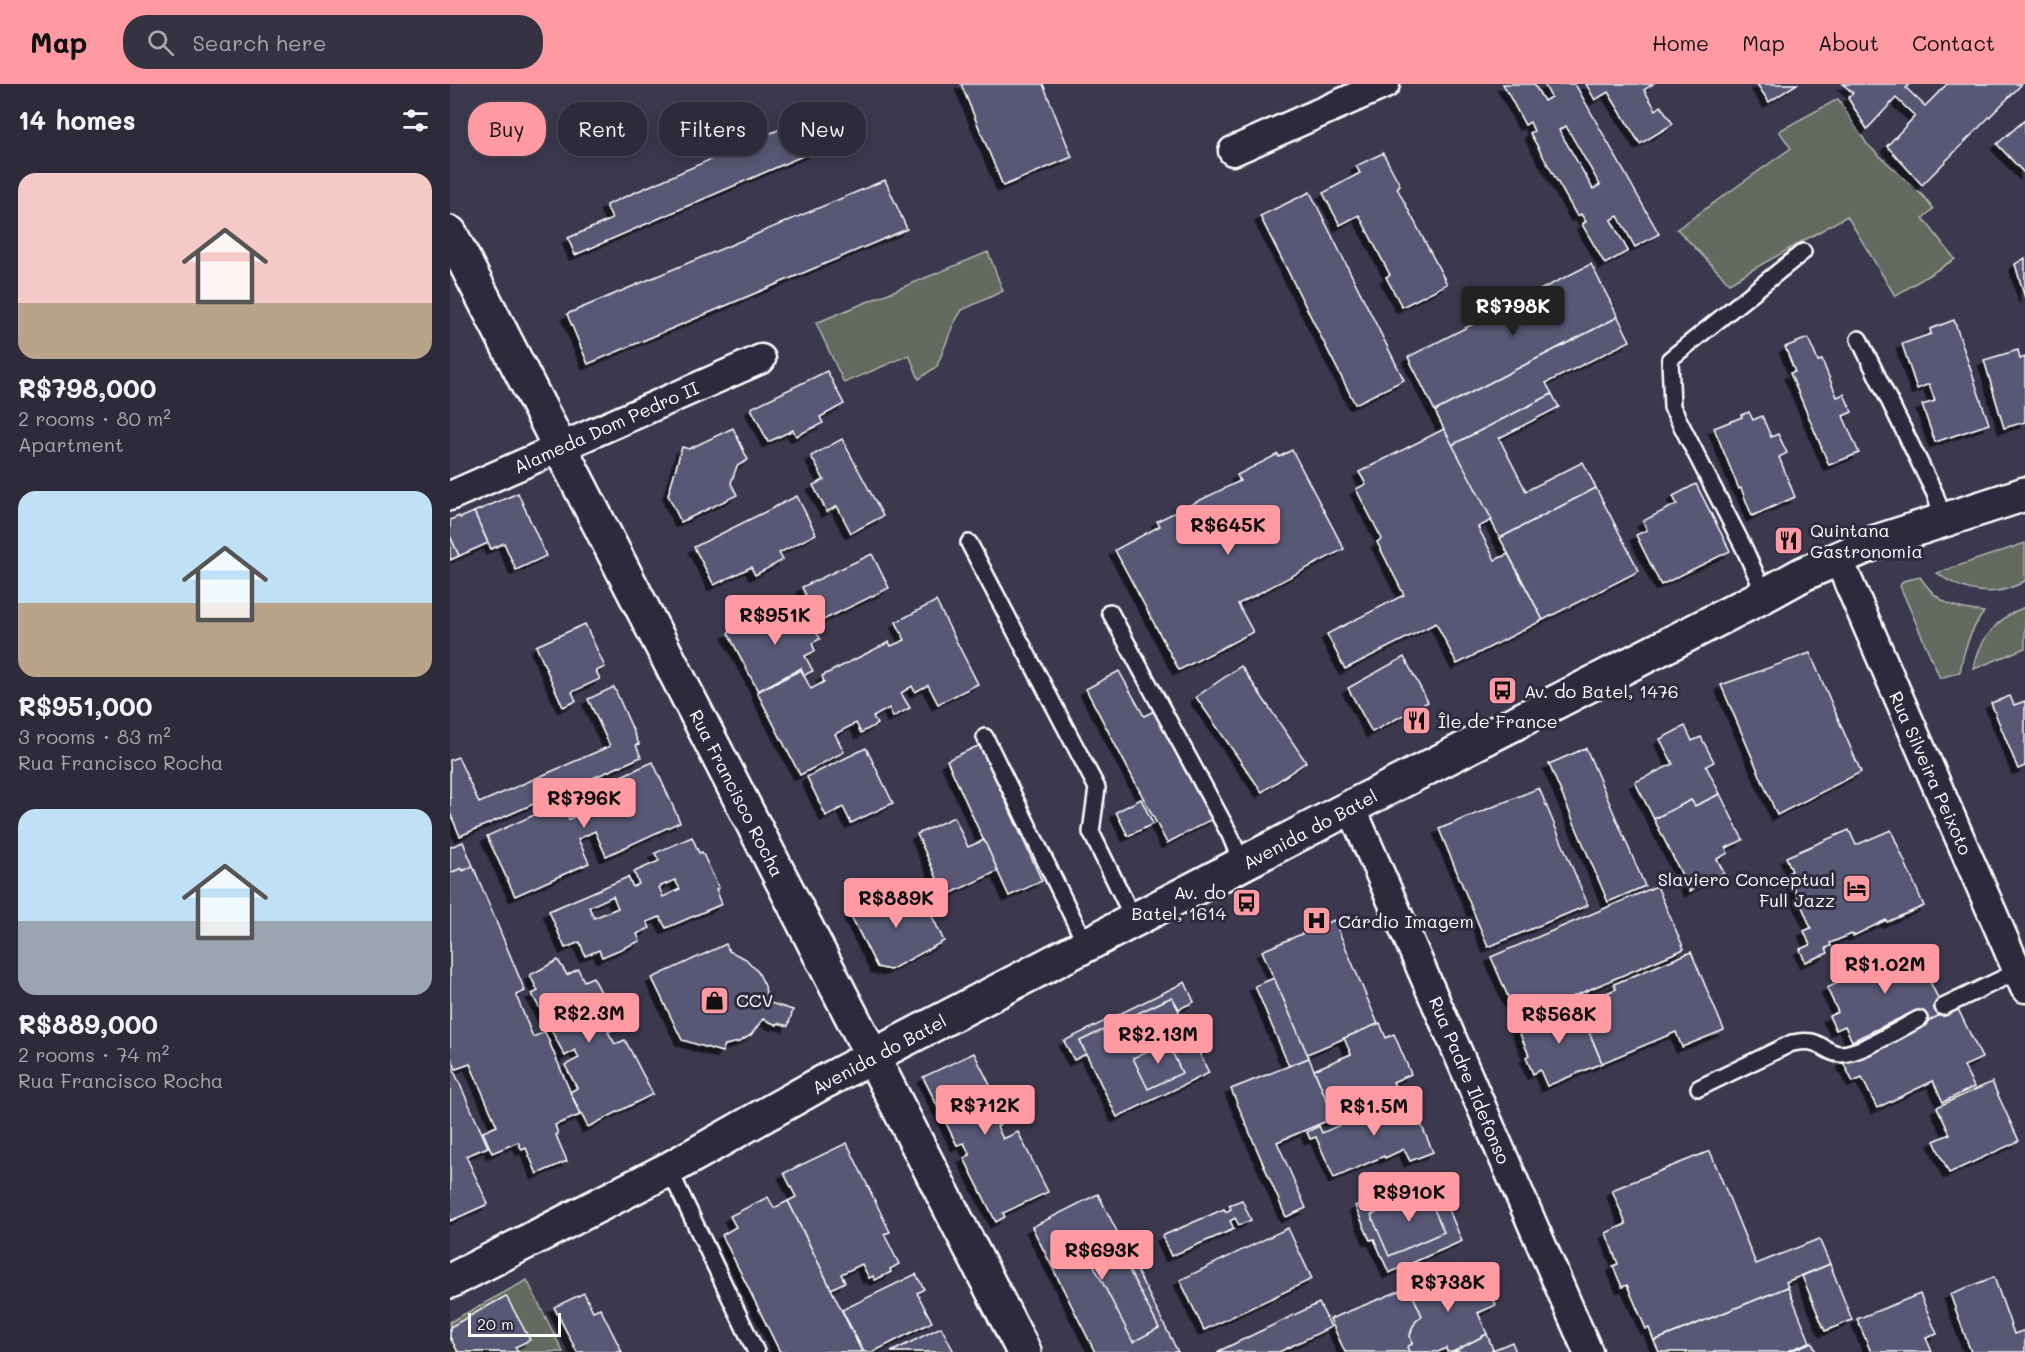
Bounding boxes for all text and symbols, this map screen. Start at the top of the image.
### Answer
search box [123,15,543,69]
text: Map [30,24,87,60]
icon: search [144,26,177,59]
text: Search here [192,28,326,57]
text: Home [1652,29,1709,56]
text: Map [1742,29,1785,56]
text: About [1818,29,1879,56]
text: Contact [1912,29,1995,56]
chip: Buy [468,102,546,156]
chip: Rent [558,102,647,156]
chip: Filters [659,102,767,156]
chip: New [779,102,866,156]
text: 14 homes [18,103,136,137]
icon: filters [399,104,432,137]
icon: home [171,212,279,320]
pin: R$798K [1464,286,1562,337]
text: R$798K [1476,292,1550,318]
text: R$798,000 [18,371,156,405]
street label: Alameda Dom Pedro II [510,375,702,479]
text: 2 rooms · 80 m² [18,405,171,431]
text: Apartment [18,431,124,457]
pin: R$645K [1179,505,1277,556]
text: R$645K [1190,511,1266,537]
place label: Quintana Gastronomia [1810,518,1923,563]
restaurant icon: Quintana Gastronomia [1773,524,1805,556]
icon: home [171,530,279,638]
pin: R$951K [726,595,824,646]
text: R$951K [739,601,811,627]
bus stop icon: Av. do Batel, 1476 [1487,675,1519,707]
place label: Av. do Batel, 1476 [1524,679,1679,703]
street label: Rua Silveira Peixoto [1884,687,1978,859]
text: R$951,000 [18,689,153,723]
street label: Rua Francisco Rocha [684,705,790,881]
restaurant icon: Île de France [1401,705,1433,737]
place label: Île de France [1438,709,1558,733]
text: 3 rooms · 83 m² [18,723,171,749]
text: Rua Francisco Rocha [18,749,223,775]
pin: R$796K [535,778,633,829]
street label: Avenida do Batel [1239,783,1381,875]
text: R$796K [547,784,621,810]
icon: home [171,848,279,956]
place label: Slaviero Conceptual Full Jazz [1658,867,1835,912]
hotel icon: Slaviero Conceptual Full Jazz [1840,873,1872,905]
pin: R$889K [847,878,945,929]
place label: Av. do Batel, 1614 [1131,880,1226,925]
text: R$889K [858,884,934,910]
bus stop icon: Av. do Batel, 1614 [1231,886,1263,918]
hospital icon: Cárdio Imagem [1301,905,1333,937]
place label: Cárdio Imagem [1338,909,1474,933]
pin: R$1.02M [1830,944,1940,995]
text: R$1.02M [1844,950,1926,976]
shop icon: CCV [699,984,731,1016]
place label: CCV [736,988,773,1012]
street label: Rua Padre Ildefonso [1424,992,1516,1168]
pin: R$2.3M [540,993,638,1044]
pin: R$568K [1510,994,1608,1045]
text: R$2.3M [553,999,625,1025]
text: R$568K [1521,1000,1597,1026]
text: R$889,000 [18,1007,158,1041]
street label: Avenida do Batel [808,1008,950,1100]
pin: R$2.13M [1103,1014,1213,1065]
text: R$2.13M [1118,1020,1198,1046]
text: 2 rooms · 74 m² [18,1041,169,1067]
text: Rua Francisco Rocha [18,1067,223,1093]
pin: R$712K [936,1085,1034,1136]
pin: R$1.5M [1325,1086,1423,1137]
text: R$712K [950,1091,1020,1117]
text: R$1.5M [1339,1092,1409,1118]
pin: R$910K [1360,1172,1458,1223]
text: R$910K [1372,1178,1446,1204]
pin: R$693K [1053,1230,1151,1281]
text: R$693K [1064,1236,1140,1262]
pin: R$738K [1399,1262,1497,1313]
text: R$738K [1411,1268,1485,1294]
scale bar [468,1310,561,1338]
text: 20 m [477,1313,514,1334]

